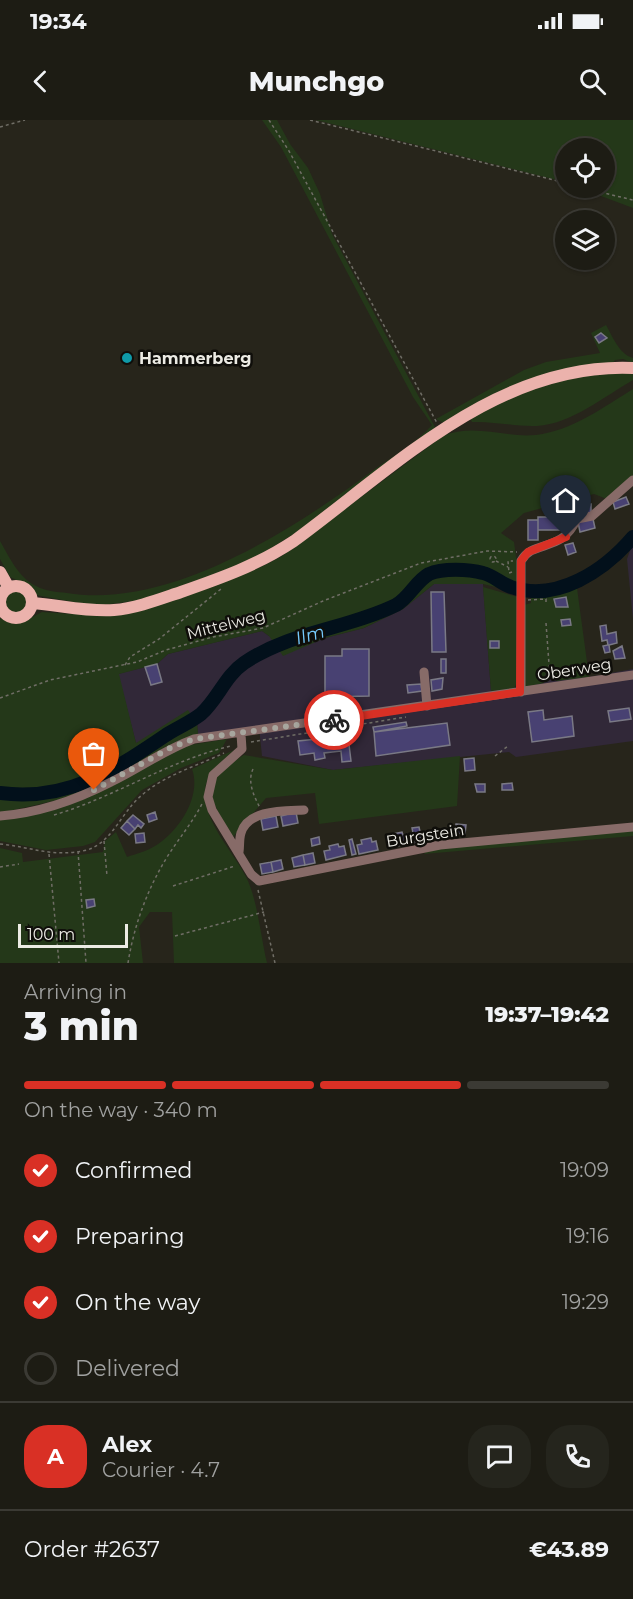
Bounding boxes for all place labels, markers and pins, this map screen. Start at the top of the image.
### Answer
place label: Hammerberg [139,349,251,368]
marker: Hammerberg [120,351,134,365]
pin [540,475,591,537]
pin [68,728,119,790]

